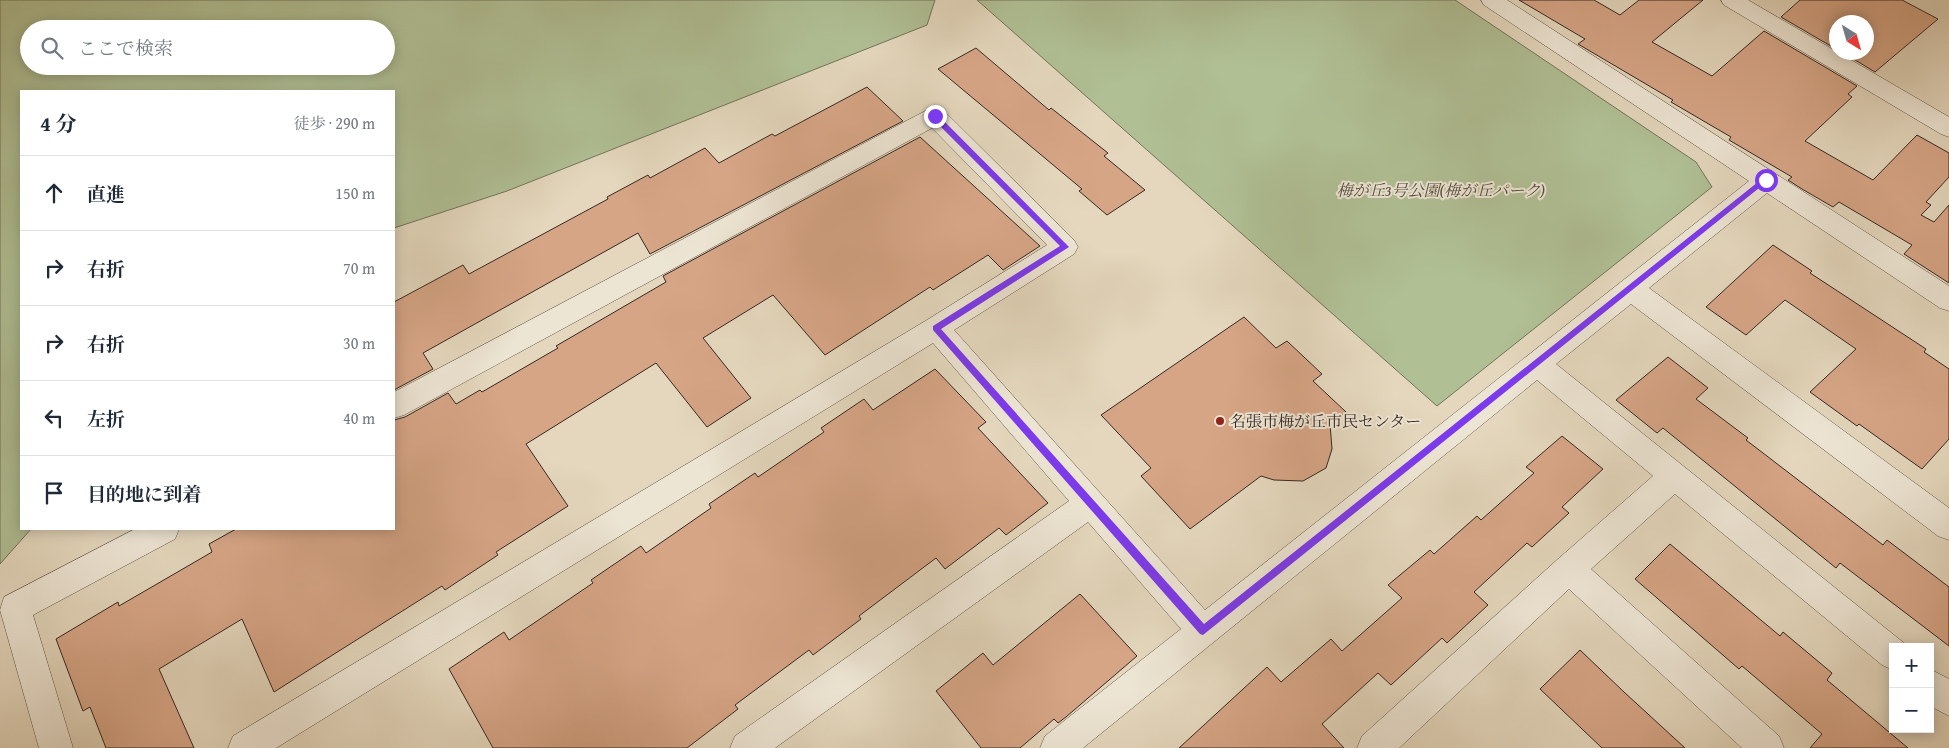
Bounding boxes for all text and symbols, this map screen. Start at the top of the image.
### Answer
north arrow [1829,15,1874,60]
search box [20,20,395,75]
icon: search [38,34,66,62]
text: ここで検索 [78,34,173,62]
route end [924,105,947,128]
text: 4 分 [40,108,77,139]
text: 徒歩 · 290 m [294,111,375,135]
route start [1755,169,1778,192]
park label: 梅が丘3号公園(梅が丘パーク) [1337,178,1545,202]
icon: ahead [40,179,68,207]
text: 直進 [87,180,125,208]
text: 150 m [335,181,375,205]
icon: right [40,254,68,282]
text: 右折 [87,255,125,283]
text: 70 m [343,256,375,280]
icon: right [40,329,68,357]
text: 右折 [87,330,125,358]
text: 30 m [343,331,375,355]
icon: left [40,404,68,432]
text: 左折 [87,405,125,433]
text: 40 m [343,406,375,430]
place label: 名張市梅が丘市民センター [1230,409,1421,433]
marker: 名張市梅が丘市民センター [1214,415,1226,427]
icon: arrive [40,479,68,507]
text: 目的地に到着 [87,480,201,508]
map controls [1889,643,1934,733]
button: + [1889,643,1934,688]
button: − [1889,688,1934,733]

